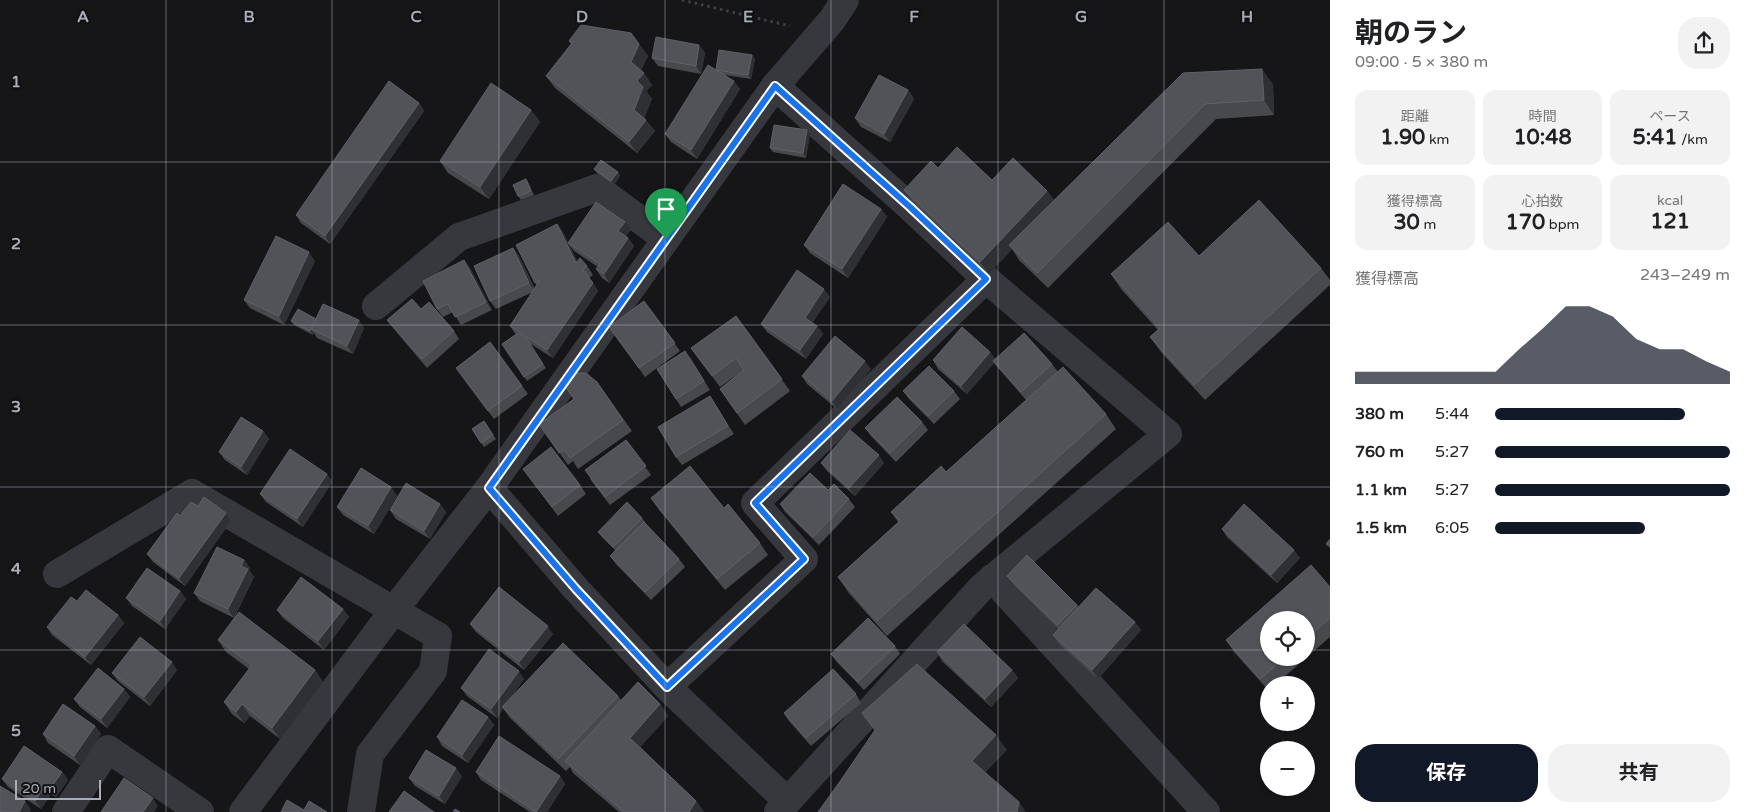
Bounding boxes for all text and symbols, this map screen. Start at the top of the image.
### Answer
text: A [77,7,89,27]
text: B [243,7,255,27]
text: C [410,7,422,27]
text: D [576,7,588,27]
text: E [743,7,753,27]
text: F [909,7,919,27]
text: G [1075,7,1087,27]
text: H [1241,7,1253,27]
text: 朝のラン [1355,16,1467,50]
button: share [1678,17,1730,69]
text: 09:00 · 5 × 380 m [1355,52,1488,72]
text: 1 [11,72,21,92]
text: 距離 [1401,108,1429,125]
text: 時間 [1528,108,1556,125]
text: ペース [1650,108,1691,125]
text: 1.90 [1380,125,1425,150]
text: 10:48 [1513,125,1572,150]
text: 5:41 [1632,125,1678,150]
text: km [1425,131,1449,148]
text: /km [1678,131,1708,148]
pin [645,188,687,239]
text: kcal [1657,192,1683,209]
text: 獲得標高 [1387,193,1443,210]
text: 心拍数 [1521,193,1563,210]
icon: arrive [652,195,680,223]
text: 121 [1650,209,1690,234]
text: 30 [1393,210,1420,235]
text: 170 [1506,210,1545,235]
text: m [1420,216,1436,233]
text: bpm [1545,216,1579,233]
text: 2 [11,234,21,254]
text: 243–249 m [1640,265,1730,285]
text: 獲得標高 [1355,269,1419,289]
text: 3 [11,397,21,417]
text: 380 m [1355,404,1404,424]
text: 5:44 [1435,404,1469,424]
text: 760 m [1355,442,1404,462]
text: 5:27 [1435,442,1469,462]
text: 1.1 km [1355,480,1407,500]
text: 5:27 [1435,480,1469,500]
text: 1.5 km [1355,518,1407,538]
text: 6:05 [1435,518,1469,538]
text: 4 [11,559,21,579]
map controls [1260,611,1315,796]
button: locate [1260,611,1315,666]
button: + [1260,676,1315,731]
text: 5 [11,721,21,741]
button: − [1260,741,1315,796]
button: 保存 [1355,744,1538,802]
button: 共有 [1548,744,1730,802]
scale bar [15,777,101,800]
text: 20 m [22,780,56,797]

